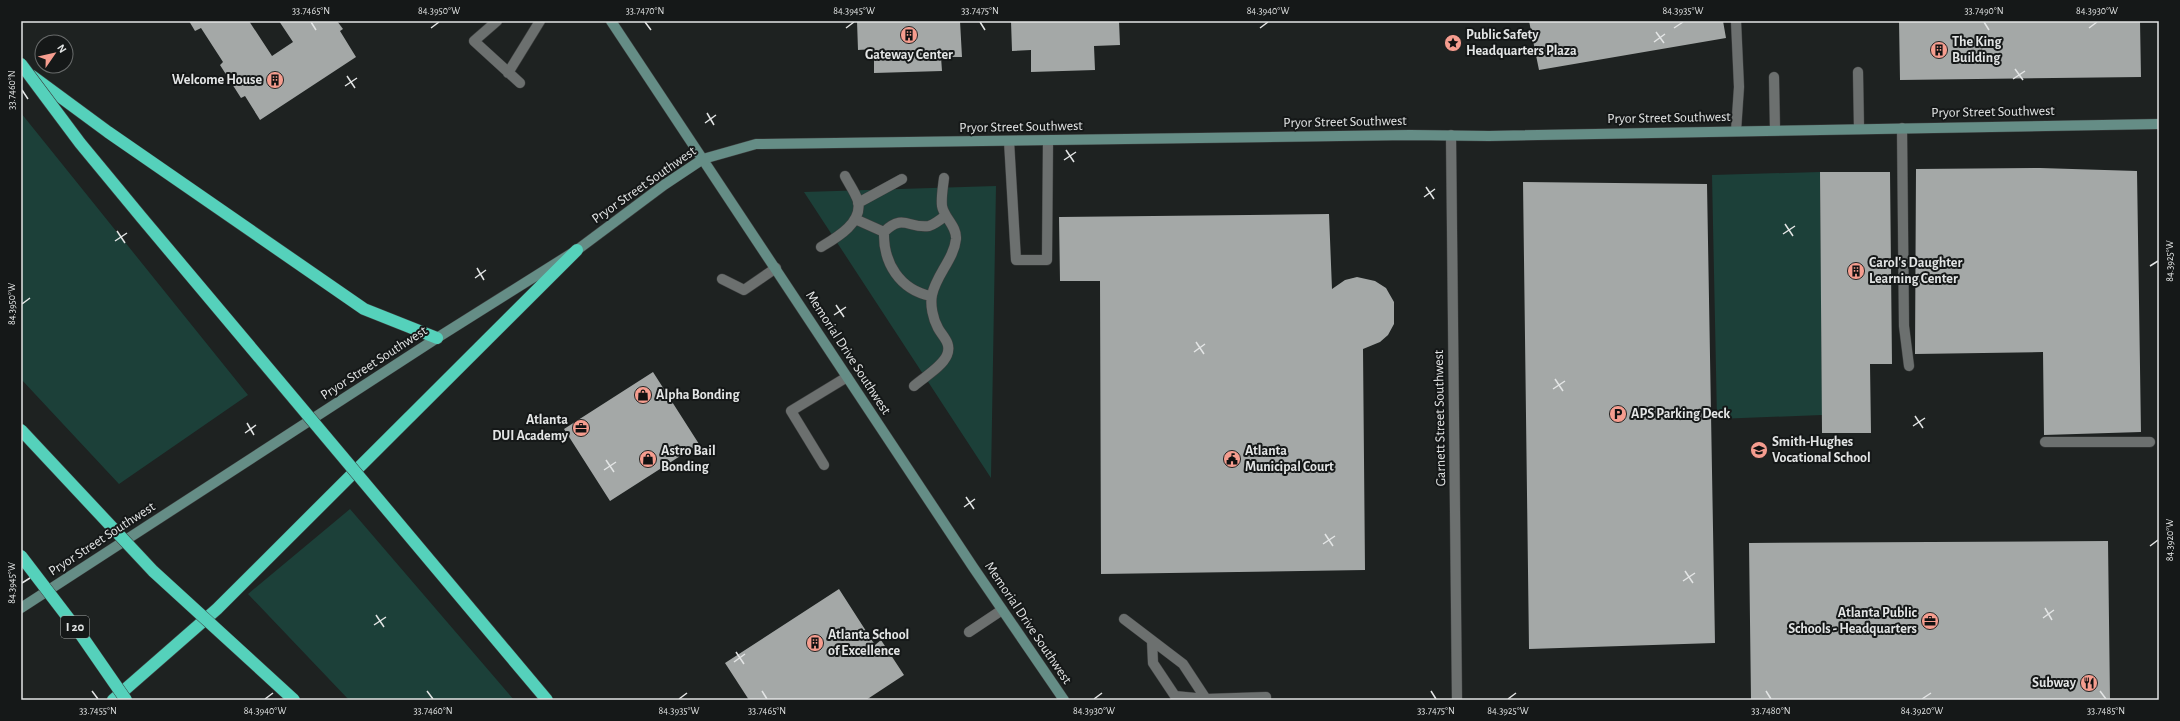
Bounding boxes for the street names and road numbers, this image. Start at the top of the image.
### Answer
street label: Pryor Street Southwest [1931,104,2055,120]
street label: Pryor Street Southwest [1607,110,1731,126]
street label: Pryor Street Southwest [1283,114,1407,130]
street label: Pryor Street Southwest [959,119,1083,135]
street label: Pryor Street Southwest [589,144,699,226]
street label: Memorial Drive Southwest [803,289,893,418]
street label: Pryor Street Southwest [318,323,430,403]
street label: Garnett Street Southwest [1432,349,1448,486]
street label: Pryor Street Southwest [46,499,158,579]
street label: Memorial Drive Southwest [982,559,1074,687]
road number: I 20 [61,616,89,638]

